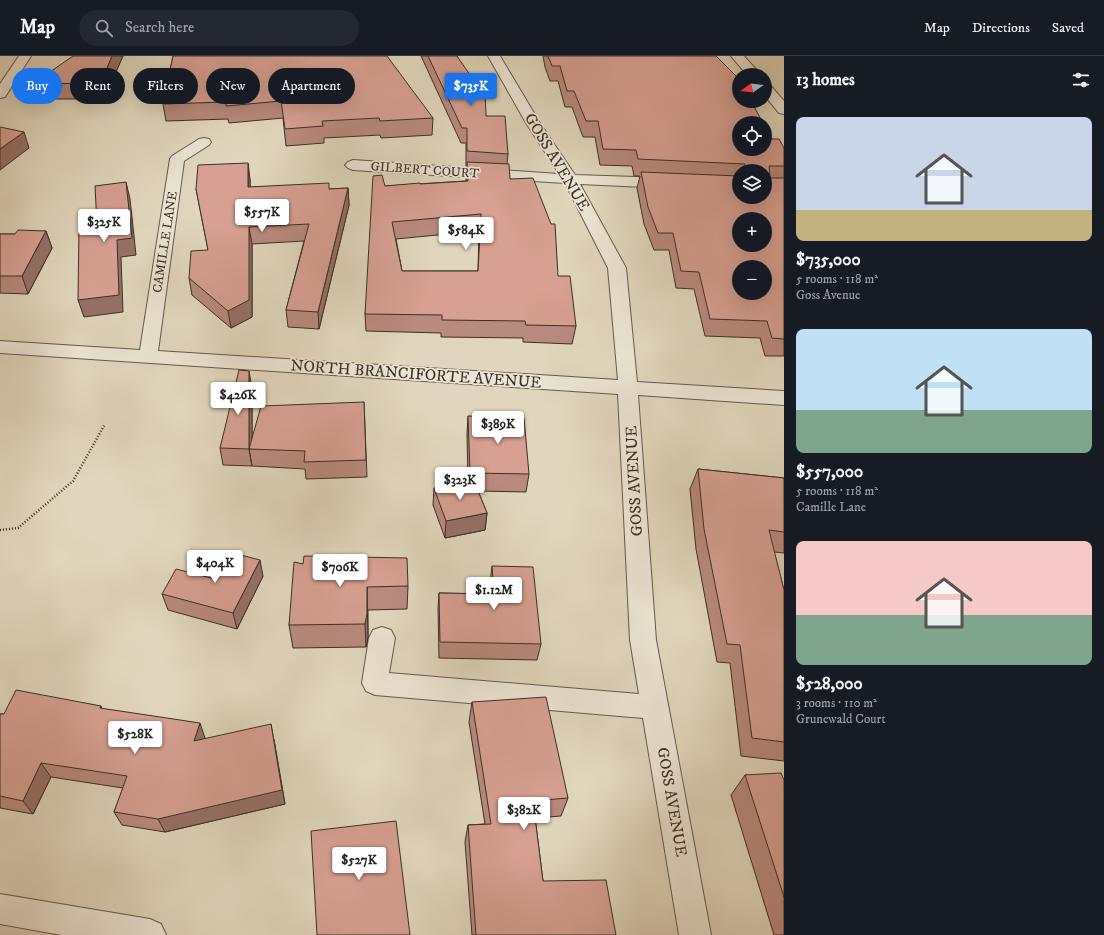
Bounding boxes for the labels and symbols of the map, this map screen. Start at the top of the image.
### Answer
north arrow [732,68,772,108]
pin: $735K [443,73,499,107]
street label: GOSS AVENUE [520,109,594,215]
street label: GILBERT COURT [370,158,480,182]
street label: CAMILLE LANE [149,190,181,294]
pin: $557K [234,199,290,233]
pin: $325K [76,209,132,243]
pin: $584K [438,217,494,251]
street label: NORTH BRANCIFORTE AVENUE [290,355,542,393]
pin: $426K [210,382,266,416]
pin: $389K [470,411,526,445]
street label: GOSS AVENUE [621,425,647,537]
pin: $323K [432,467,488,501]
pin: $404K [187,550,243,584]
pin: $706K [312,554,368,588]
pin: $1.12M [461,577,527,611]
pin: $528K [107,721,163,755]
street label: GOSS AVENUE [653,746,691,858]
pin: $382K [496,797,552,831]
pin: $527K [331,847,387,881]

